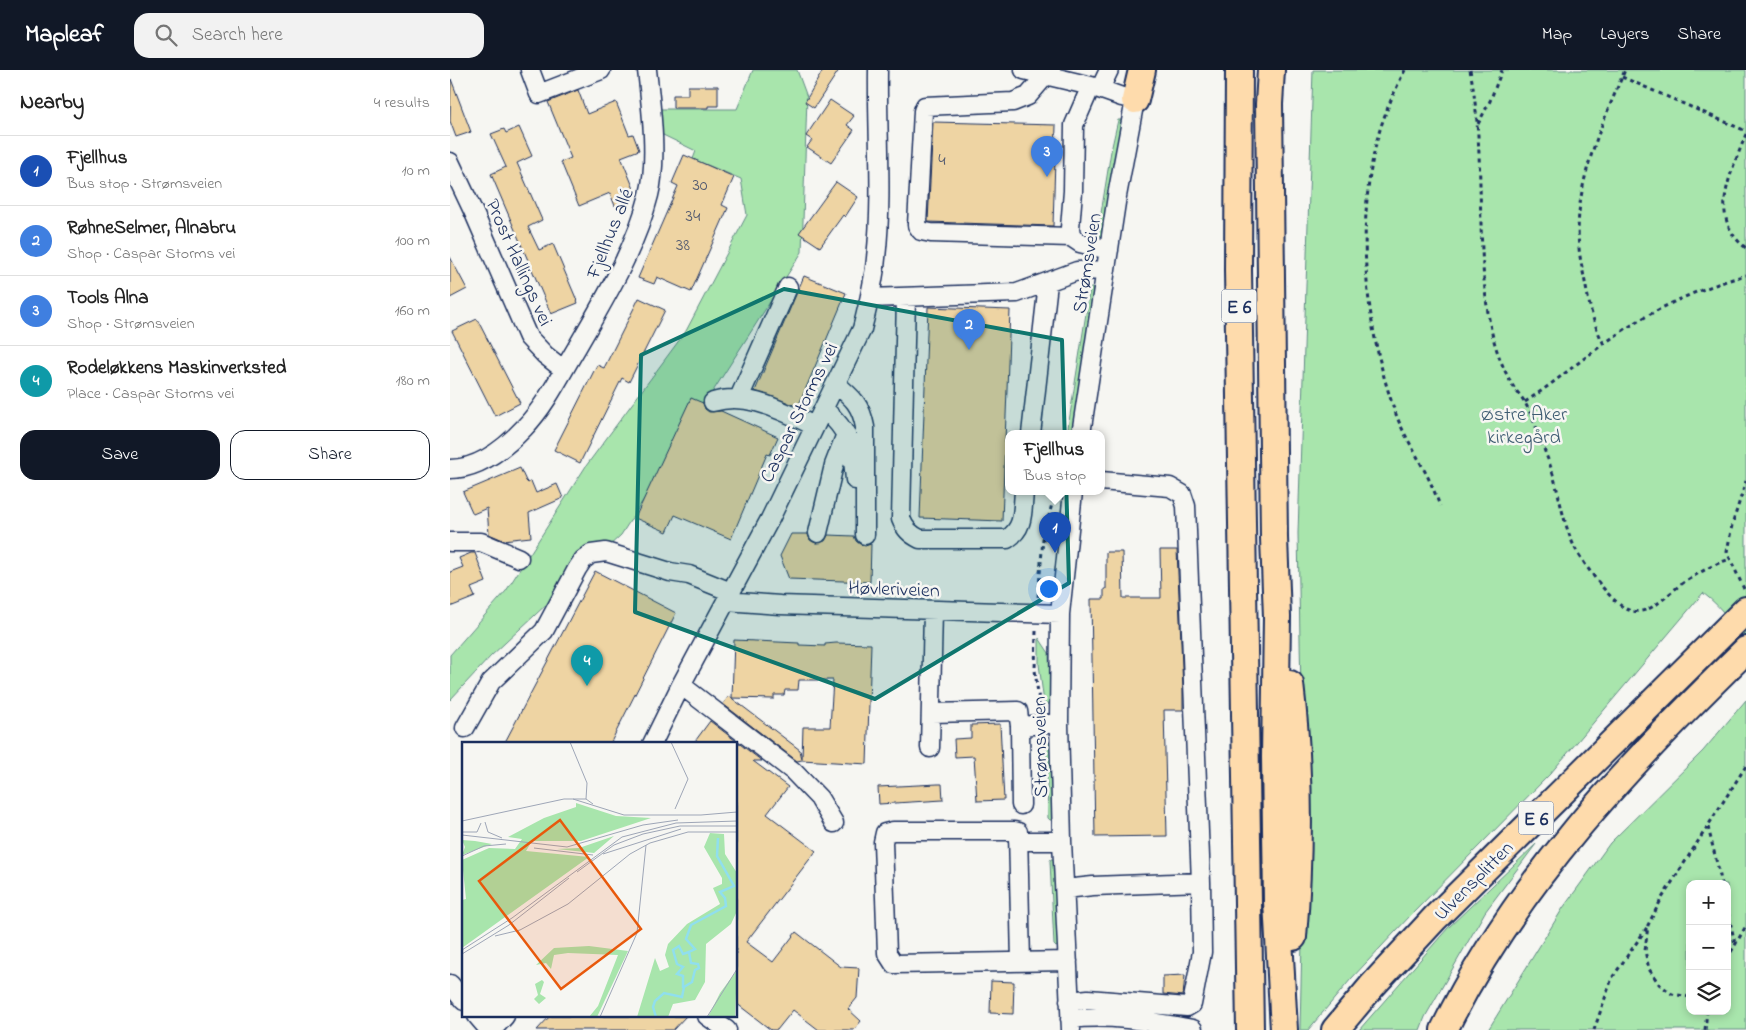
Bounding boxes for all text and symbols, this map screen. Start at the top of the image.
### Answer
search box [134,13,484,58]
text: Mapleaf [25,18,104,53]
icon: search [152,21,180,49]
text: Search here [192,22,283,49]
text: Map [1542,22,1572,48]
text: Layers [1600,22,1650,48]
text: Share [1678,22,1721,48]
text: Nearby [20,88,84,118]
text: 4 results [374,91,430,115]
pin: 3 [1031,136,1063,177]
text: Fjellhus [67,145,128,172]
house number: 4 [938,148,946,174]
text: 1 [33,159,39,183]
text: 10 m [402,159,430,183]
text: Bus stop · Strømsveien [67,172,222,196]
house number: 30 [692,173,708,199]
street label: Fjellhus allé [580,184,643,284]
street label: Prost Hallings vei [476,195,559,332]
house number: 34 [686,204,701,230]
street label: Strømsveien [1066,211,1111,316]
text: RøhneSelmer, Alnabru [67,215,236,242]
text: 2 [32,229,40,253]
text: 100 m [395,229,430,253]
house number: 38 [676,233,690,259]
text: Shop · Caspar Storms vei [67,242,235,266]
text: Tools Alna [67,285,148,312]
road number: E 6 [1222,290,1256,322]
text: 3 [33,299,39,323]
text: 160 m [395,299,430,323]
pin: 2 [953,309,985,350]
text: Shop · Strømsveien [67,312,195,336]
street label: Caspar Storms vei [754,338,847,488]
text: Rodeløkkens Maskinverksted [67,355,286,382]
text: 4 [33,369,39,393]
text: 180 m [396,369,430,393]
text: Place · Caspar Storms vei [67,382,234,406]
park label: Østre Aker kirkegård [1481,401,1568,454]
button: Save [20,430,220,480]
button: Share [230,430,430,480]
popup [1005,430,1105,495]
text: Fjellhus [1024,437,1084,464]
text: Bus stop [1024,464,1086,488]
pin: 1 [1039,512,1071,553]
street label: Høvleriveien [848,574,940,607]
your location [1036,576,1062,602]
pin: 4 [571,645,603,686]
street label: Strømsveien [1026,696,1057,798]
inset map [462,742,738,1018]
road number: E 6 [1518,801,1554,834]
street label: Ulvensplitten [1428,835,1521,928]
map controls [1686,880,1731,1015]
button: + [1686,880,1731,925]
button: − [1686,925,1731,970]
button: layers [1686,970,1731,1015]

